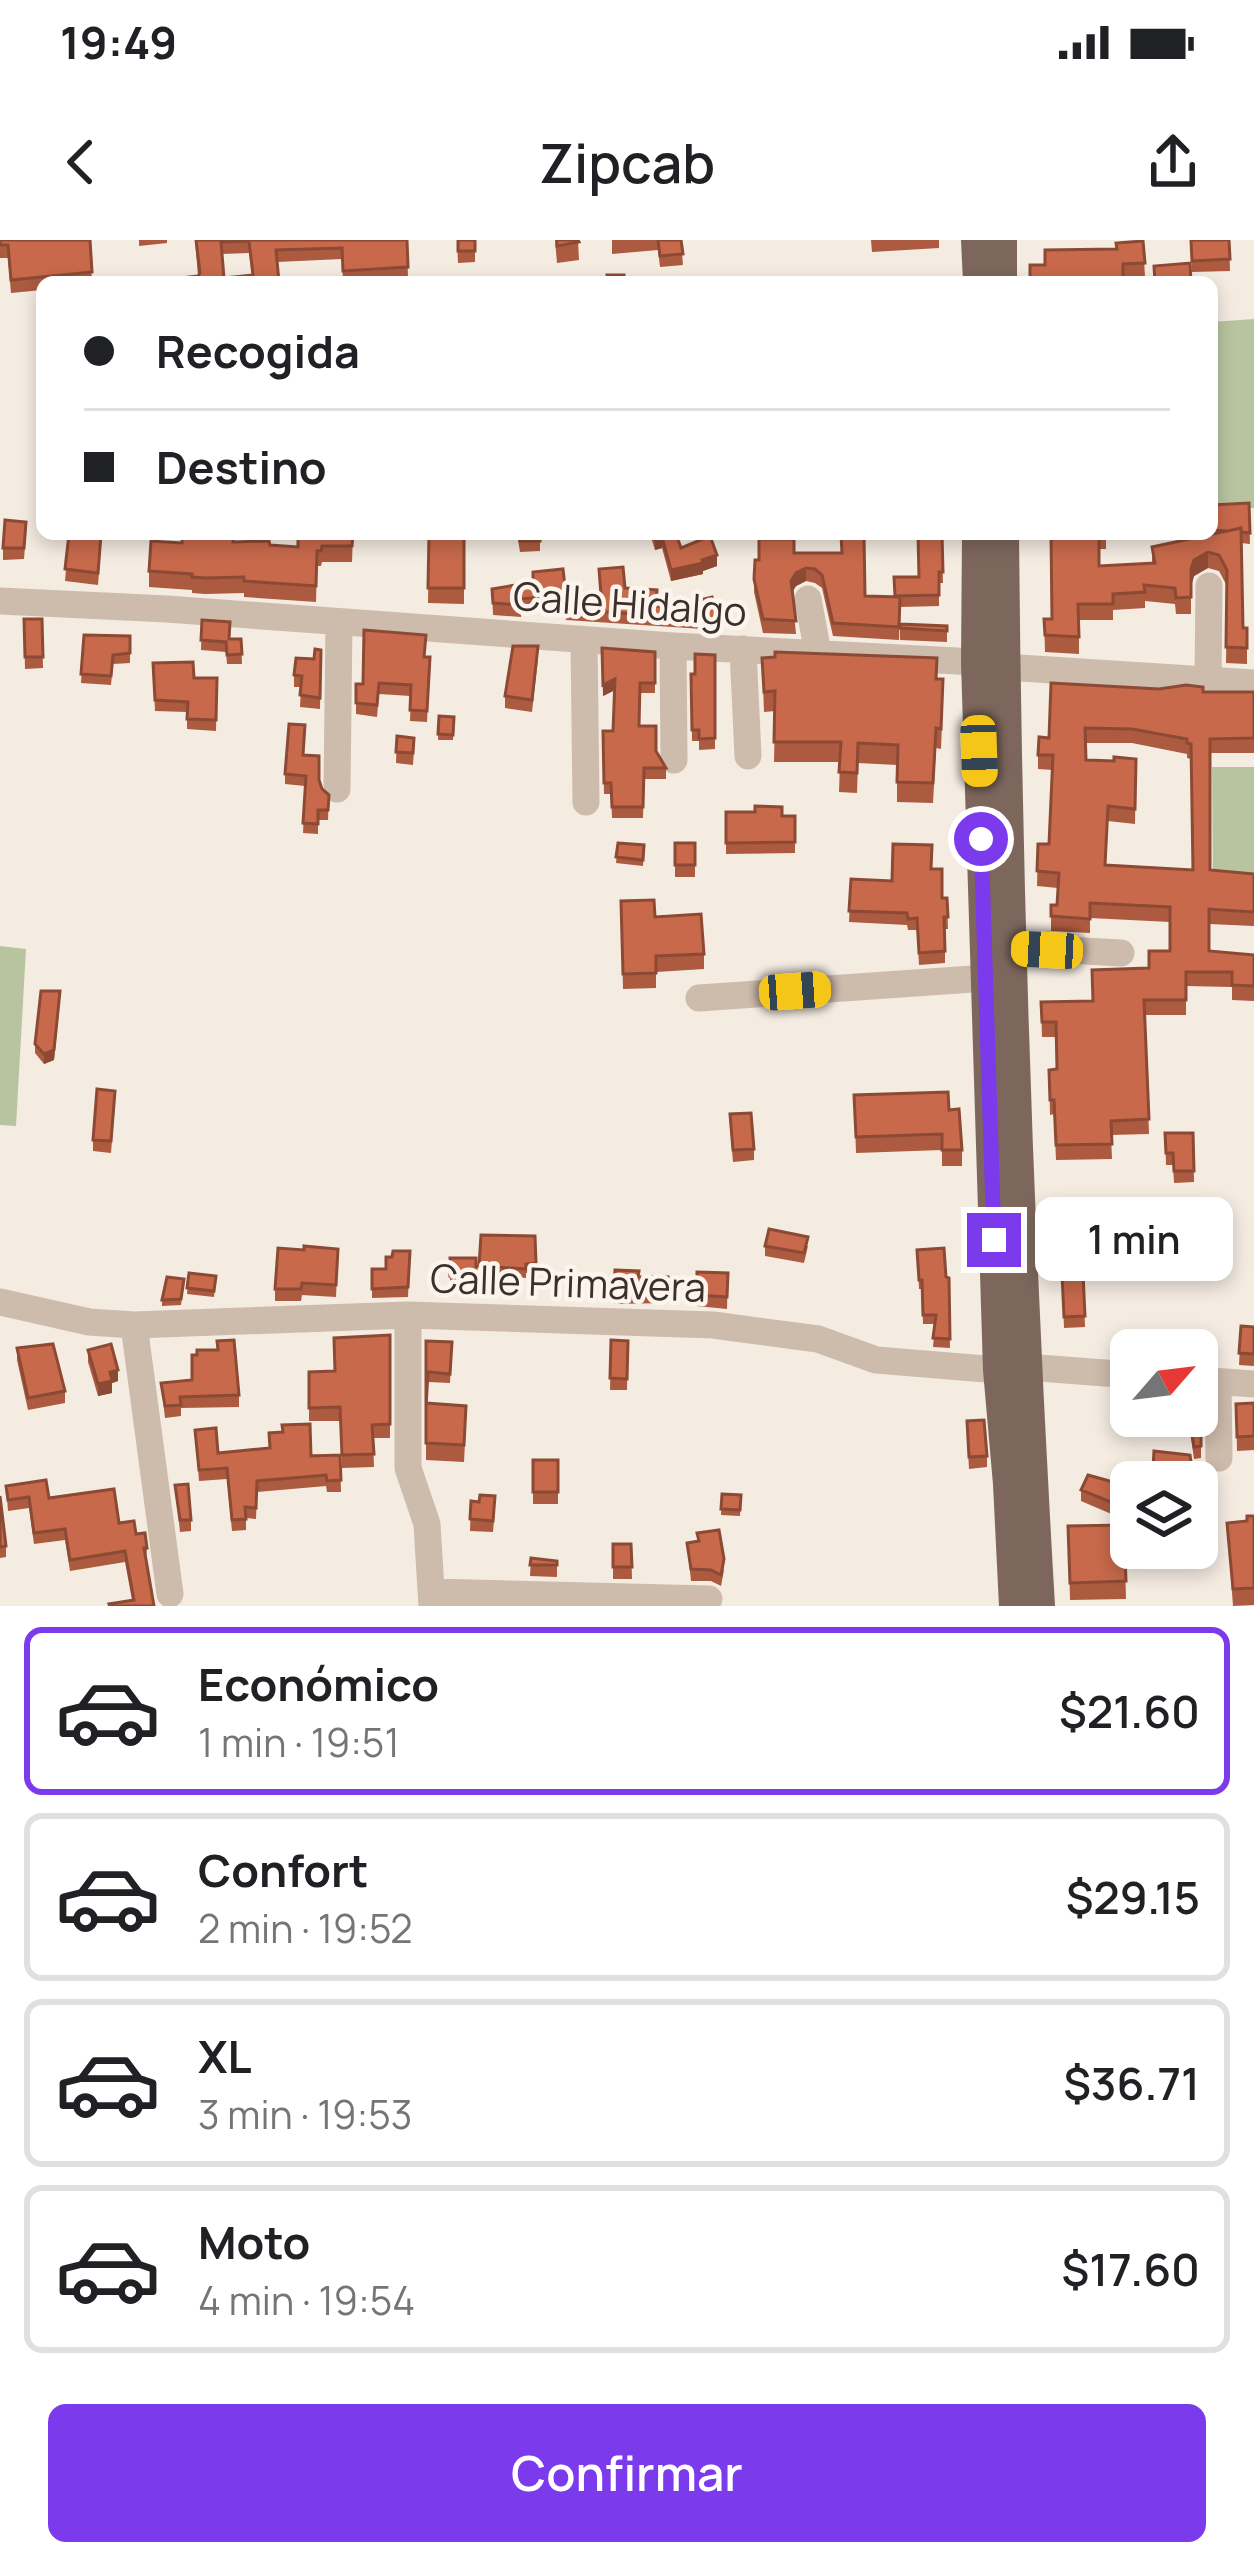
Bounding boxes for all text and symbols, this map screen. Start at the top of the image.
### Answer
text: 19:49 [60,11,177,73]
text: Zipcab [539,125,715,199]
icon: back [48,129,114,195]
icon: share [1140,129,1206,195]
text: Recogida [156,320,360,382]
text: Destino [156,436,327,498]
street label: Calle Hidalgo [511,568,749,638]
car [960,714,998,788]
route start [954,812,1008,866]
car [1010,930,1084,970]
car [758,971,832,1011]
callout: 1 min [1036,1198,1234,1282]
text: 1 min [1088,1212,1180,1266]
route end [967,1213,1021,1267]
street label: Calle Primavera [429,1250,707,1314]
north arrow [1110,1329,1218,1437]
map controls [1110,1329,1218,1569]
button: layers [1110,1461,1218,1569]
text: Económico [198,1653,439,1715]
icon: car [54,1657,162,1765]
text: $21.60 [1059,1680,1200,1742]
text: 1 min · 19:51 [198,1715,400,1769]
text: Confort [198,1839,369,1901]
icon: car [54,1843,162,1951]
text: $29.15 [1066,1866,1200,1928]
text: 2 min · 19:52 [198,1901,413,1955]
text: XL [198,2025,252,2087]
icon: car [54,2029,162,2137]
text: $36.71 [1063,2052,1200,2114]
text: 3 min · 19:53 [198,2087,412,2141]
text: Moto [198,2211,310,2273]
icon: car [54,2215,162,2323]
text: $17.60 [1062,2238,1200,2300]
text: 4 min · 19:54 [198,2273,415,2327]
button: Confirmar [48,2404,1206,2542]

